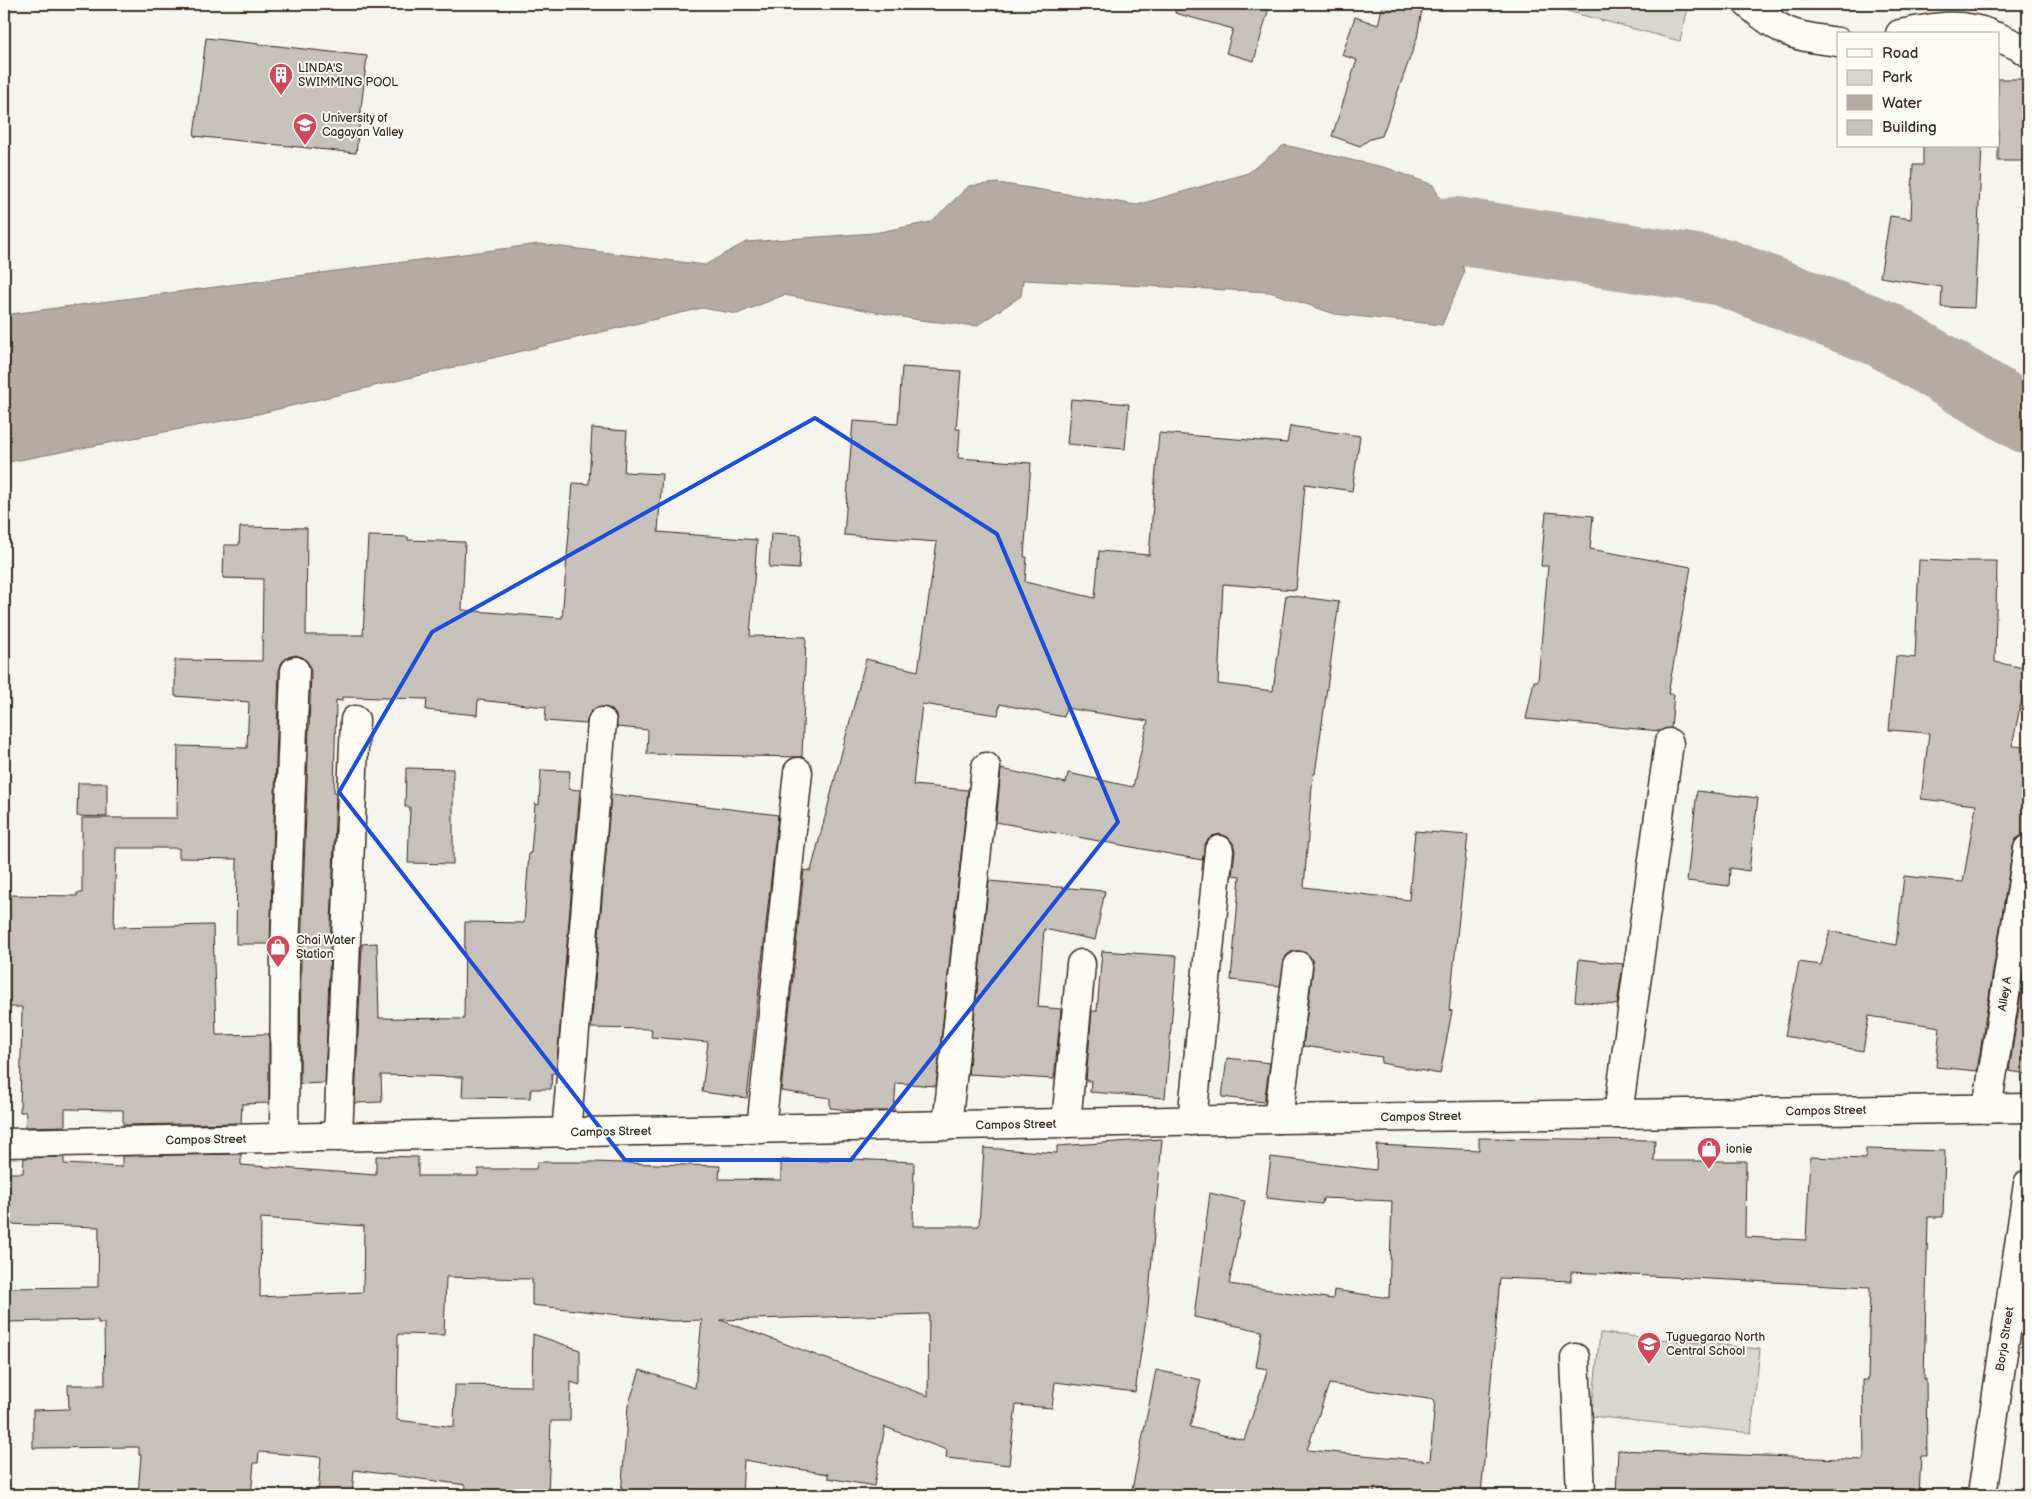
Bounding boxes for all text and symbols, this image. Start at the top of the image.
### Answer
legend [1837,32,2000,148]
text: Road [1882,44,1918,63]
place label: LINDA'S SWIMMING POOL [298,61,398,90]
building icon: LINDA'S SWIMMING POOL [268,62,294,96]
text: Park [1882,68,1913,87]
text: Water [1882,94,1922,113]
place label: University of Cagayan Valley [322,111,404,140]
school or university icon: University of Cagayan Valley [292,112,318,146]
text: Building [1882,118,1937,137]
place label: Chai Water Station [296,933,356,962]
shop icon: Chai Water Station [265,934,291,968]
street label: Alley A [1995,975,2015,1012]
street label: Campos Street [1785,1103,1867,1119]
street label: Campos Street [1380,1109,1462,1125]
street label: Campos Street [975,1117,1057,1133]
street label: Campos Street [570,1124,652,1140]
street label: Campos Street [165,1132,247,1148]
shop icon: ionie [1696,1136,1722,1170]
place label: ionie [1726,1142,1752,1157]
street label: Borja Street [1993,1305,2018,1372]
place label: Tuguegarao North Central School [1666,1330,1765,1359]
school or university icon: Tuguegarao North Central School [1636,1331,1662,1365]

